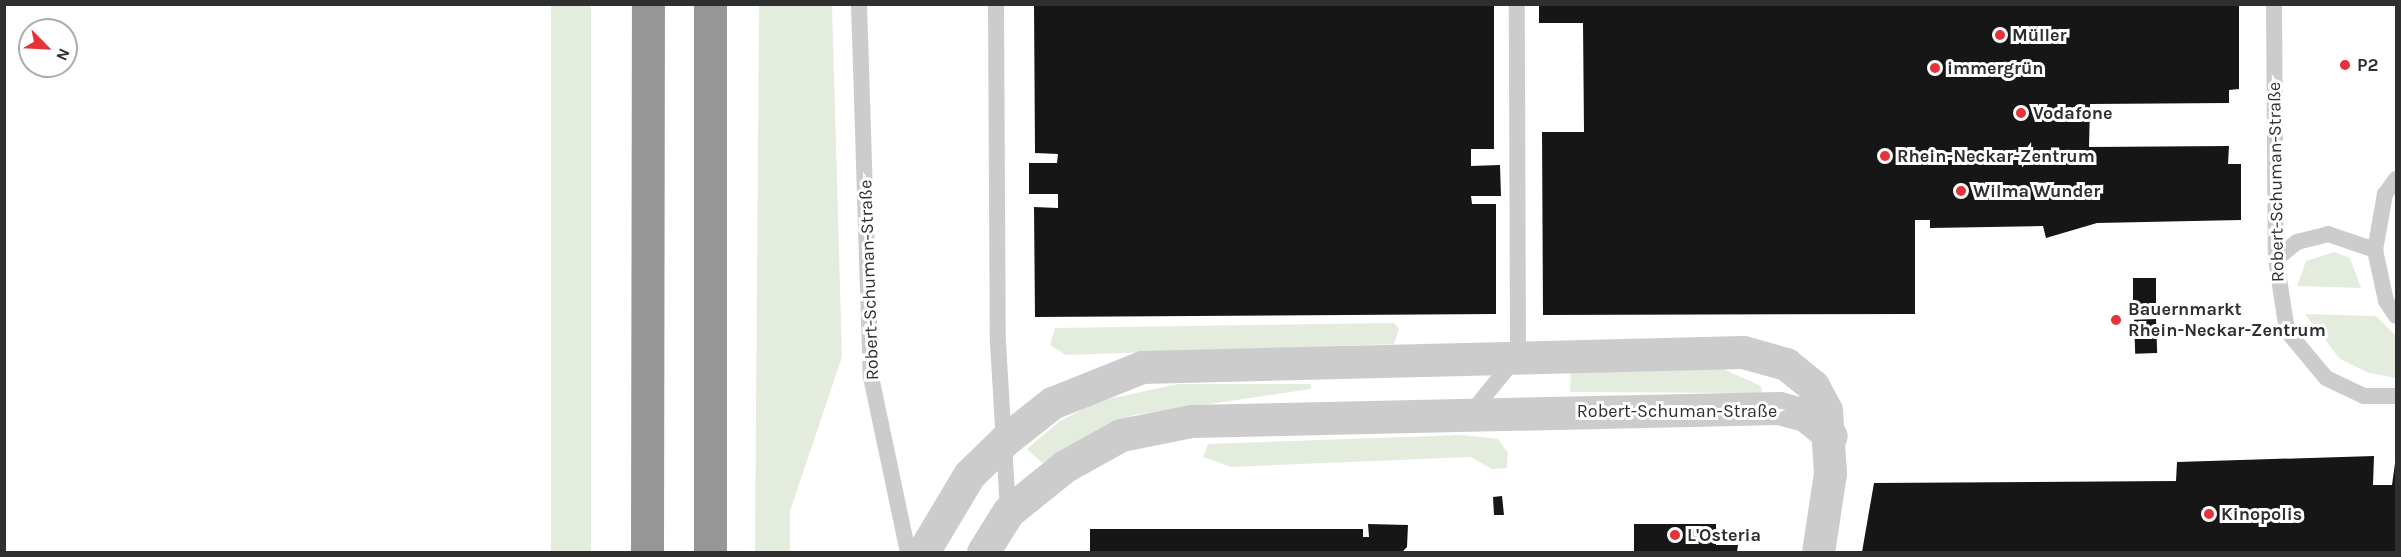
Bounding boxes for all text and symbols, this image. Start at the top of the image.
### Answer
north arrow [18,18,78,78]
place label: Müller [2012,24,2067,46]
marker: Müller [1993,28,2007,42]
text: N [52,46,74,64]
place label: P2 [2357,54,2378,76]
place label: immergrün [1947,57,2044,79]
marker: P2 [2338,58,2352,72]
marker: immergrün [1928,61,1942,75]
street label: Robert-Schuman-Straße [2263,82,2289,282]
place label: Vodafone [2033,102,2112,124]
marker: Vodafone [2014,106,2028,120]
place label: Rhein-Neckar-Zentrum [1897,145,2095,167]
marker: Rhein-Neckar-Zentrum [1878,149,1892,163]
street label: Robert-Schuman-Straße [855,179,883,381]
place label: Wilma Wunder [1973,180,2100,202]
marker: Wilma Wunder [1954,184,1968,198]
place label: Bauernmarkt Rhein-Neckar-Zentrum [2128,299,2326,342]
marker: Bauernmarkt Rhein-Neckar-Zentrum [2109,313,2123,327]
street label: Robert-Schuman-Straße [1577,400,1777,422]
place label: Kinopolis [2221,503,2302,525]
marker: Kinopolis [2202,507,2216,521]
place label: L'Osteria [1687,524,1761,546]
marker: L'Osteria [1668,528,1682,542]

